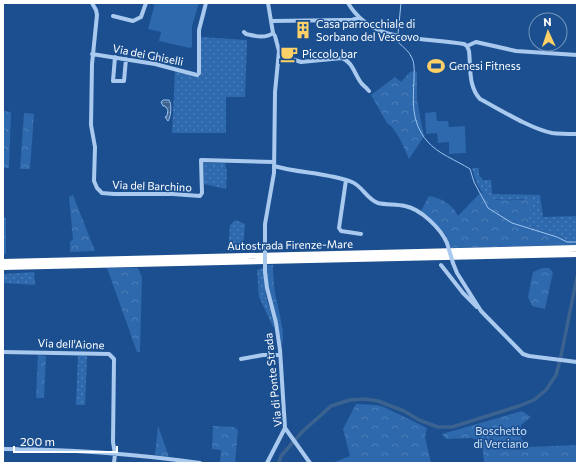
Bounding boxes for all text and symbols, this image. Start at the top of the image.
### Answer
north arrow [528,12,568,52]
text: N [543,15,552,28]
place label: Casa parrocchiale di Sorbano del Vescovo [316,17,420,43]
building icon: Casa parrocchiale di Sorbano del Vescovo [293,20,313,40]
street label: Via dei Ghiselli [112,41,185,68]
cafe icon: Piccolo bar [279,44,299,64]
place label: Piccolo bar [302,47,358,60]
sports icon: Genesi Fitness [426,56,446,76]
place label: Genesi Fitness [449,59,521,72]
street label: Via del Barchino [112,178,193,193]
street label: Autostrada Firenze-Mare [227,237,353,252]
street label: Via di Ponte Strada [261,332,284,428]
street label: Via dell'Aione [37,336,105,351]
park label: Boschetto di Verciano [474,424,529,450]
scale bar [14,428,117,454]
text: 200 m [20,434,55,448]

